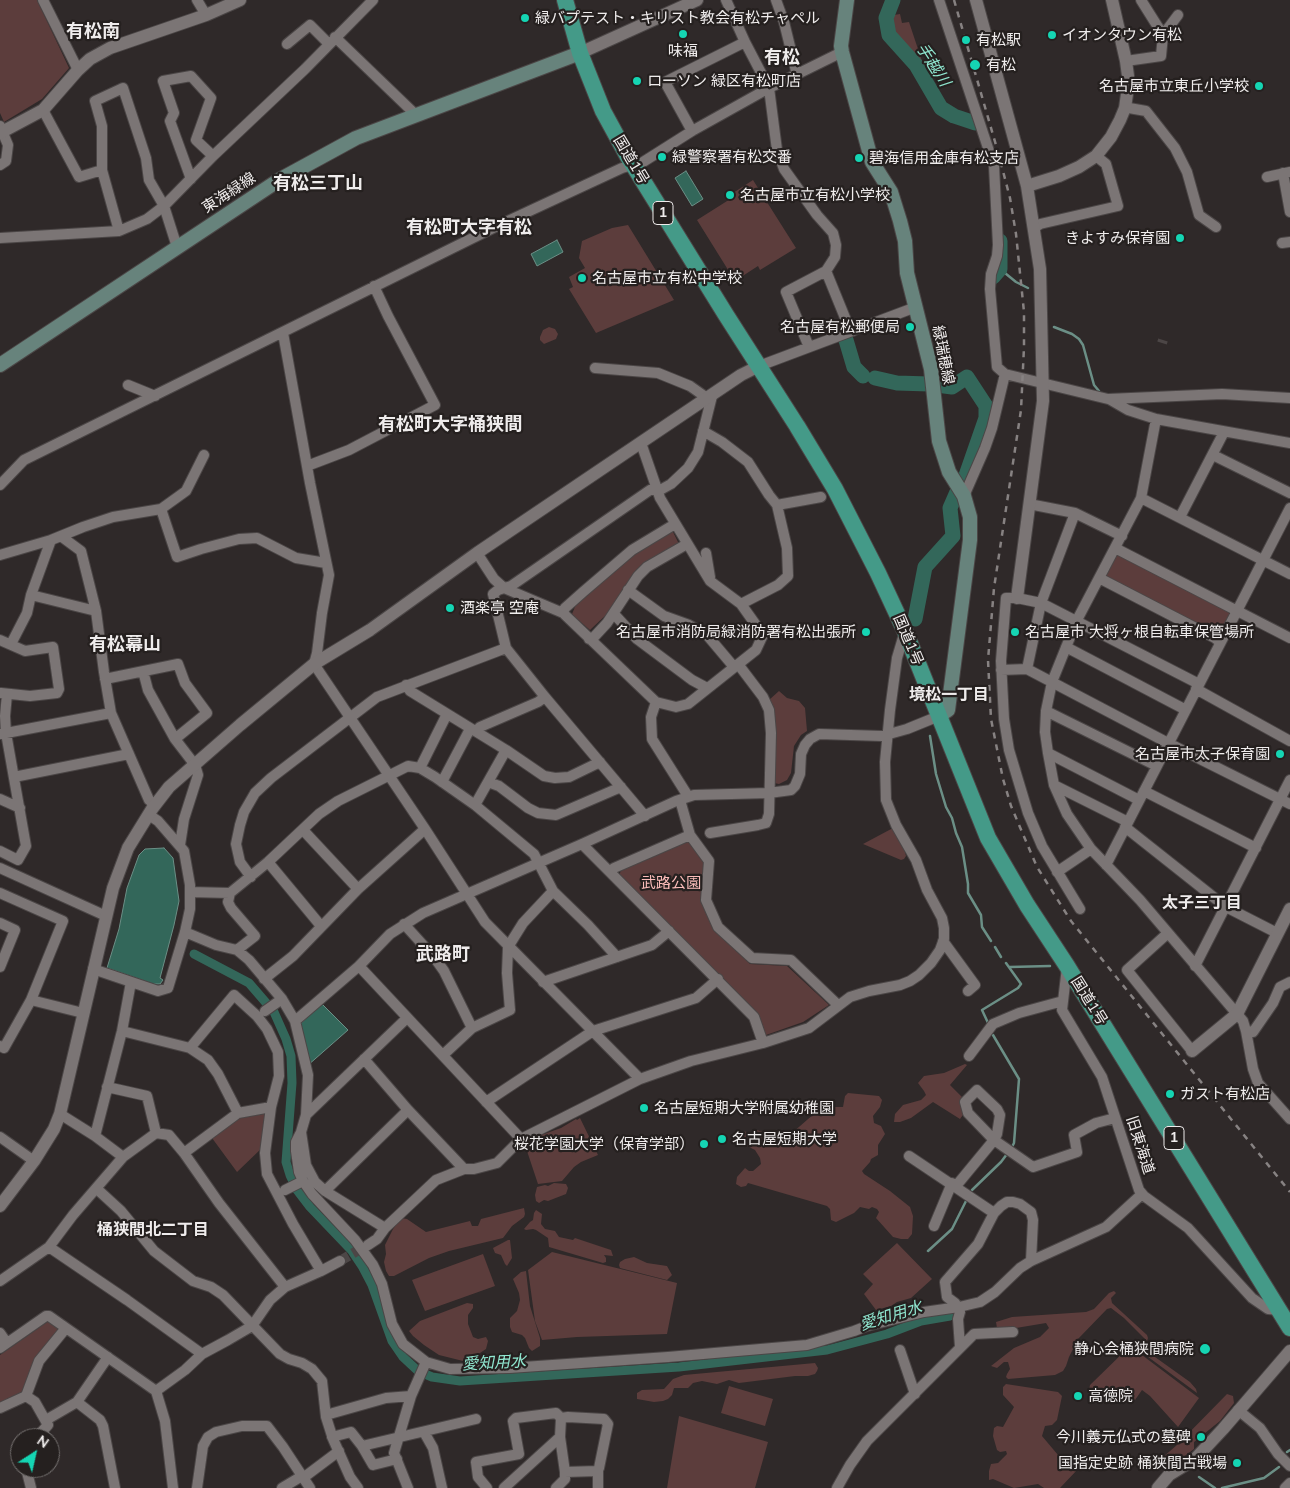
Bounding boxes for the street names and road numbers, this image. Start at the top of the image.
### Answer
street label: 国道1号 [609,132,653,188]
street label: 東海緑線 [199,169,259,217]
road number: 1 [653,202,673,224]
street label: 緑瑞穂線 [928,324,958,386]
street label: 国道1号 [889,612,927,668]
street label: 国道1号 [1067,973,1111,1029]
street label: 旧東海道 [1122,1114,1158,1176]
road number: 1 [1164,1126,1184,1150]

